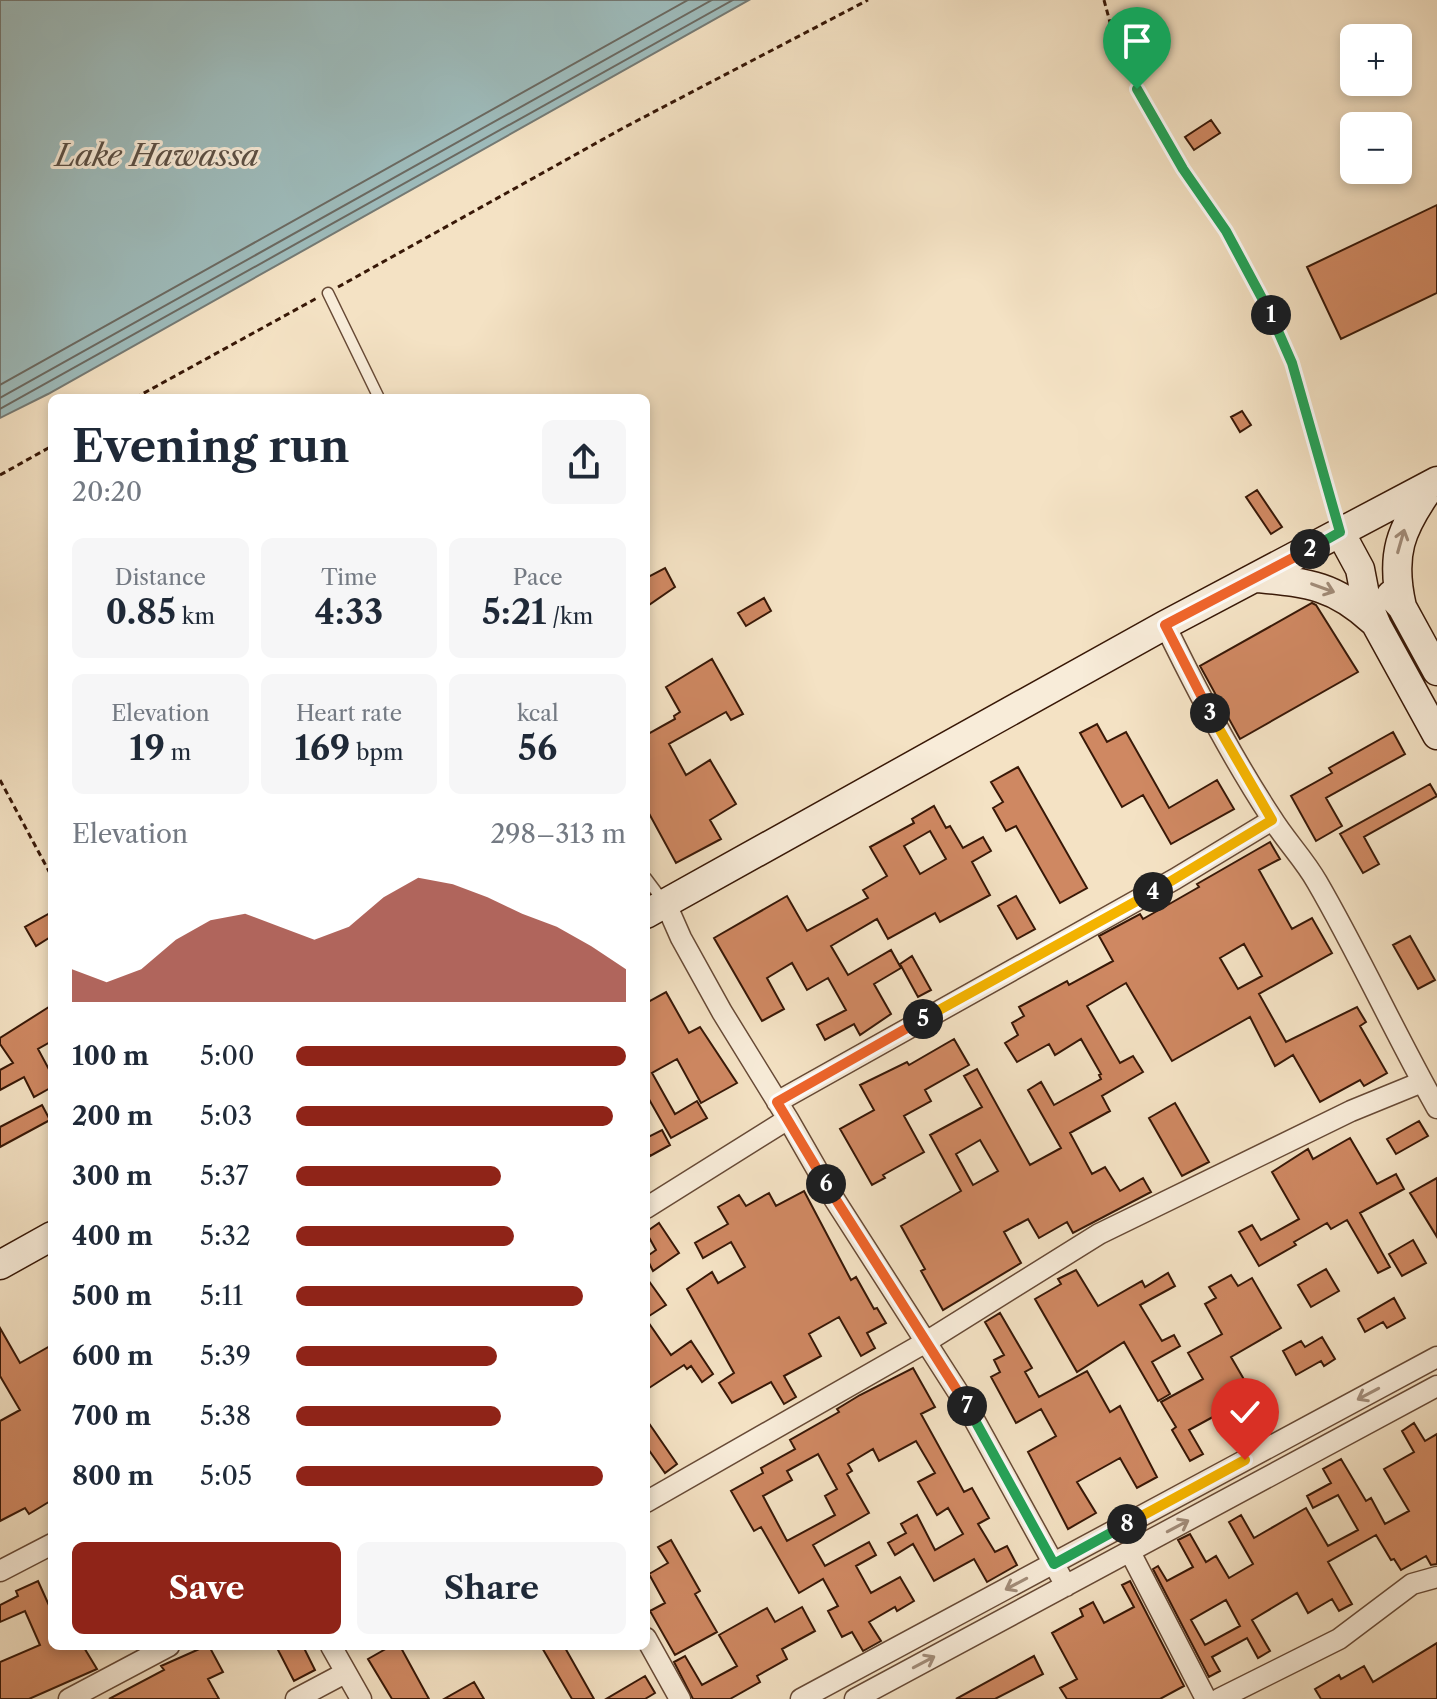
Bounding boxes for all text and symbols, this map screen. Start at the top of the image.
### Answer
pin [1103,7,1171,89]
icon: arrive [1115,19,1159,63]
map controls [1340,24,1412,184]
button: + [1340,24,1412,96]
button: − [1340,112,1412,184]
water label: Lake Hawassa [53,137,259,174]
pin: 1 [1251,295,1291,335]
text: 1 [1266,301,1276,328]
text: Evening run [72,419,349,473]
button: share [542,420,626,504]
text: 20:20 [72,476,142,508]
pin: 2 [1290,529,1330,569]
one-way arrow [1394,529,1409,555]
text: 2 [1304,535,1317,562]
text: Distance [115,564,206,591]
text: Time [321,564,377,591]
text: Pace [513,564,563,591]
one-way arrow [1310,582,1335,596]
text: 0.85 [106,591,176,633]
text: 4:33 [315,591,383,633]
text: 5:21 [482,591,546,633]
text: km [176,603,215,630]
text: /km [546,603,593,630]
pin: 3 [1190,693,1230,733]
text: 3 [1204,699,1216,726]
text: Elevation [111,700,209,727]
text: Heart rate [296,700,402,727]
text: kcal [517,700,558,727]
text: 19 [129,727,165,769]
text: 169 [294,727,350,769]
text: 56 [518,727,557,769]
text: m [165,739,191,766]
text: bpm [350,739,404,766]
text: Elevation [72,818,188,850]
text: 298–313 m [490,818,626,850]
pin: 4 [1133,872,1173,912]
text: 4 [1146,878,1160,905]
pin: 5 [903,999,943,1039]
text: 5 [917,1005,929,1032]
text: 100 m [72,1040,149,1072]
text: 5:00 [200,1040,254,1072]
text: 200 m [72,1100,153,1132]
text: 5:03 [200,1100,252,1132]
text: 300 m [72,1160,152,1192]
text: 5:37 [200,1160,249,1192]
pin: 6 [806,1164,846,1204]
text: 6 [819,1170,833,1197]
text: 400 m [72,1220,153,1252]
text: 5:32 [200,1220,251,1252]
text: 500 m [72,1280,152,1312]
text: 5:11 [200,1280,243,1312]
text: 600 m [72,1340,153,1372]
text: 5:39 [200,1340,251,1372]
pin [1211,1378,1279,1460]
pin: 7 [947,1386,987,1426]
one-way arrow [1357,1386,1381,1402]
icon: check [1223,1390,1267,1434]
text: 7 [961,1392,973,1419]
text: 700 m [72,1400,151,1432]
text: 5:38 [200,1400,251,1432]
text: 800 m [72,1460,154,1492]
text: 5:05 [200,1460,252,1492]
pin: 8 [1107,1504,1147,1544]
text: 8 [1120,1510,1134,1537]
one-way arrow [1165,1517,1189,1533]
button: Save [72,1542,341,1634]
button: Share [357,1542,626,1634]
one-way arrow [1005,1576,1029,1592]
one-way arrow [912,1654,935,1670]

